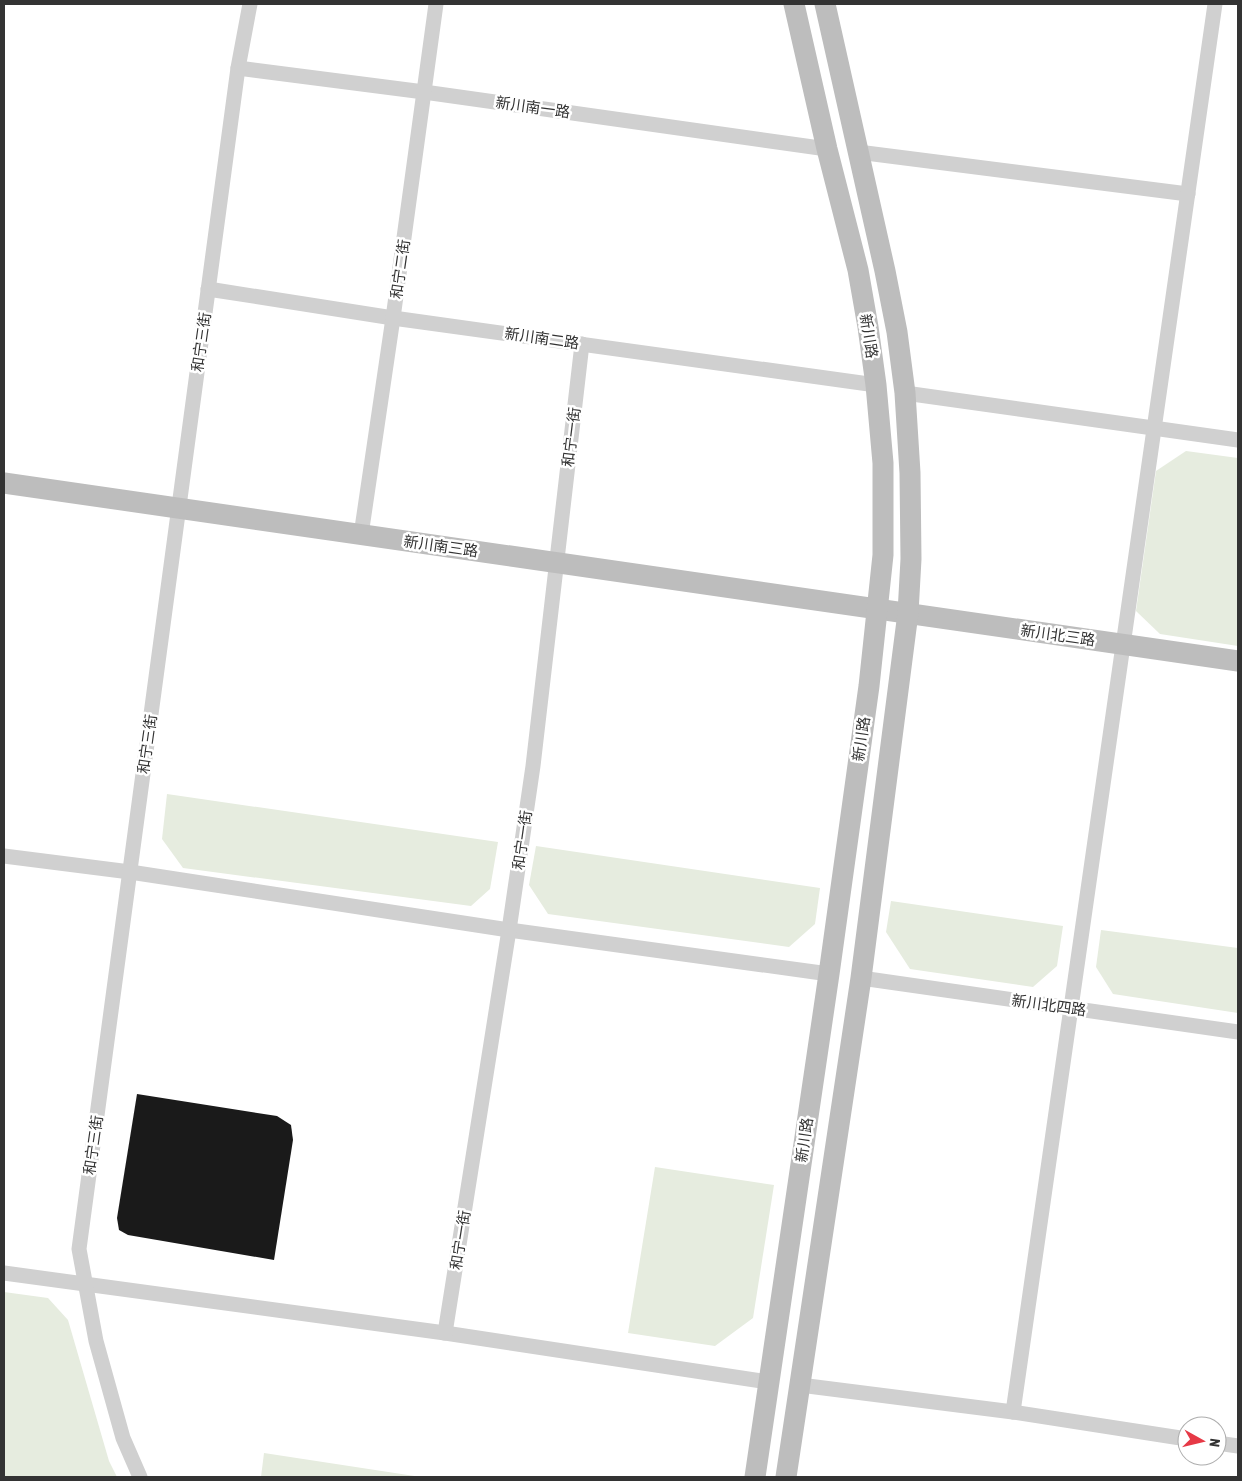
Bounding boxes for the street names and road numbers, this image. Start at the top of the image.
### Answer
street label: 新川南一路 [495,93,571,121]
street label: 和宁二街 [387,238,413,300]
street label: 和宁三街 [188,311,214,373]
street label: 新川路 [857,312,881,360]
street label: 新川南二路 [504,324,580,352]
street label: 和宁一街 [559,406,583,468]
street label: 新川南三路 [403,532,479,560]
street label: 新川北三路 [1020,621,1096,649]
street label: 和宁三街 [134,713,160,775]
street label: 新川路 [849,716,873,762]
street label: 和宁一街 [509,809,535,871]
street label: 新川北四路 [1011,991,1087,1019]
street label: 和宁三街 [80,1114,106,1176]
street label: 新川路 [792,1117,816,1163]
street label: 和宁一街 [447,1209,473,1271]

